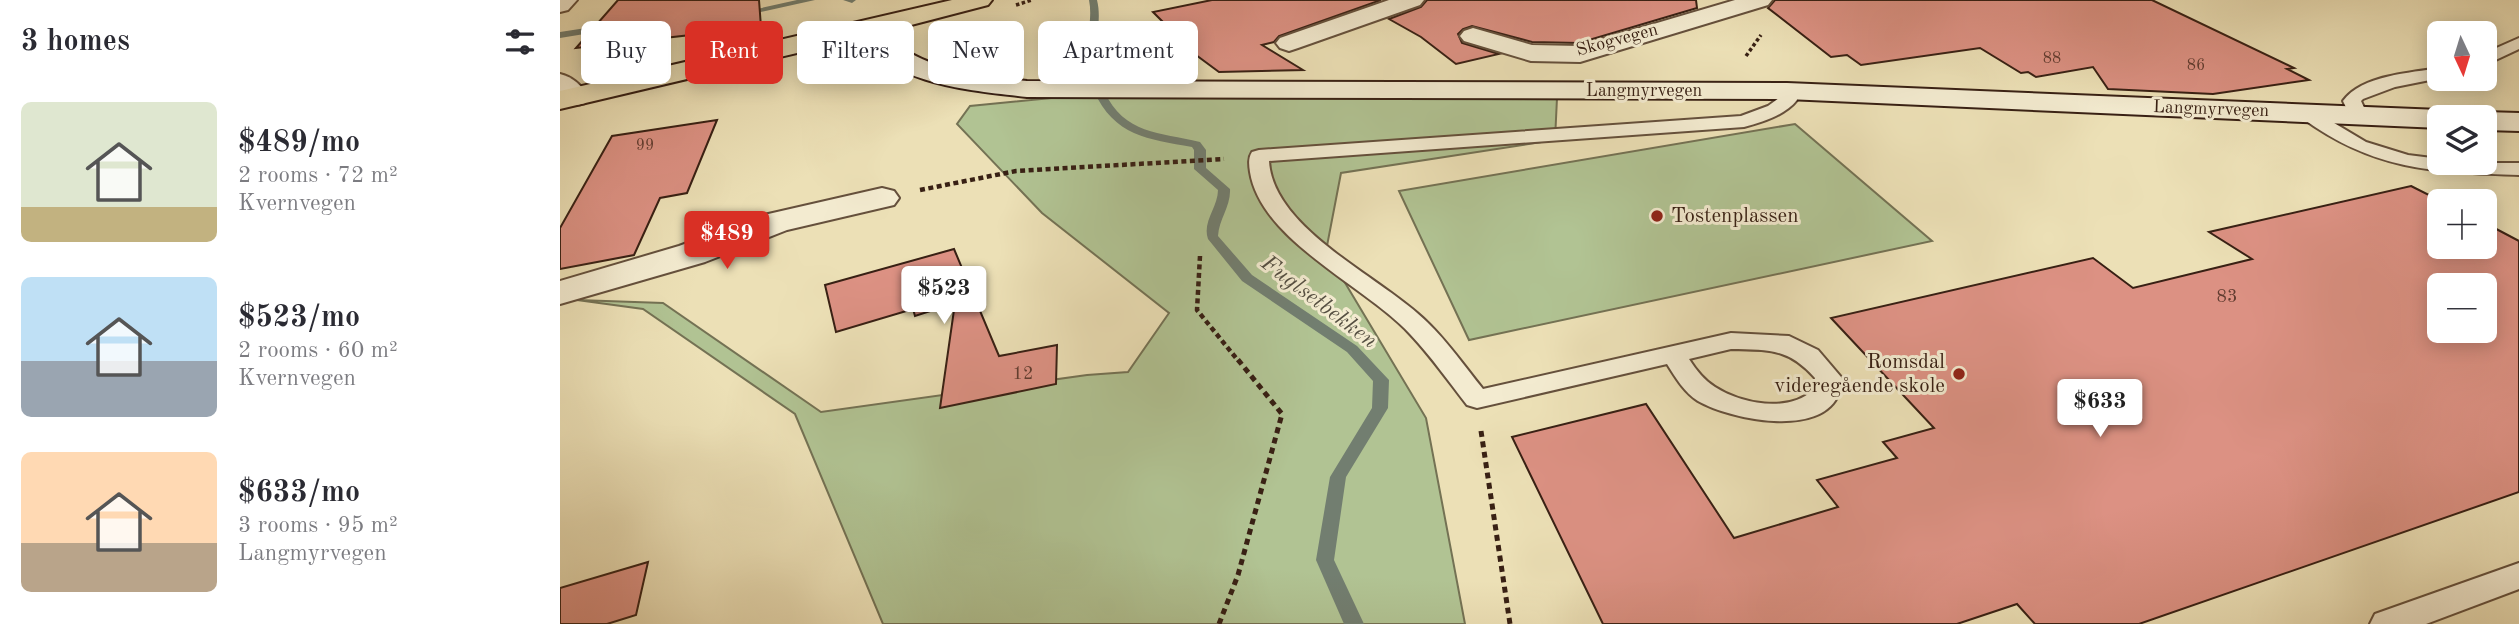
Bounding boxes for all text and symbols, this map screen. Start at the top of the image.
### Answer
street label: Skogvegen [1574,20,1660,60]
chip: Buy [581,21,671,84]
chip: Rent [685,21,783,84]
chip: Filters [797,21,914,84]
chip: New [928,21,1024,84]
chip: Apartment [1038,21,1198,84]
north arrow [2427,21,2497,91]
map controls [2427,21,2497,343]
icon: filters [501,23,539,61]
text: 3 homes [21,27,130,57]
house number: 88 [2043,51,2061,67]
house number: 86 [2187,58,2205,74]
street label: Langmyrvegen [1586,82,1702,100]
street label: Langmyrvegen [2153,98,2270,120]
button: layers [2427,105,2497,175]
text: $489/mo [238,128,360,158]
icon: home [77,130,161,214]
house number: 99 [636,138,654,154]
text: 2 rooms · 72 m² [238,164,398,187]
button: + [2427,189,2497,259]
text: Kvernvegen [238,192,356,215]
place label: Tostenplassen [1671,206,1799,227]
marker: Tostenplassen [1649,208,1665,224]
pin: $489 [686,212,768,271]
text: $489 [700,222,754,245]
water label: Fuglsetbekken [1255,251,1381,354]
pin: $523 [903,266,985,326]
button: − [2427,273,2497,343]
text: $523 [917,277,971,300]
house number: 83 [2217,288,2237,306]
text: $523/mo [238,303,360,333]
icon: home [77,305,161,389]
text: 2 rooms · 60 m² [238,339,398,362]
place label: Romsdal videregående skole [1774,352,1945,397]
house number: 12 [1013,365,1033,383]
marker: Romsdal videregående skole [1951,366,1967,382]
text: Kvernvegen [238,367,356,390]
pin: $633 [2059,380,2141,439]
text: $633 [2073,390,2127,413]
text: $633/mo [238,478,360,508]
icon: home [77,480,161,564]
text: 3 rooms · 95 m² [238,514,398,537]
text: Langmyrvegen [238,542,387,565]

